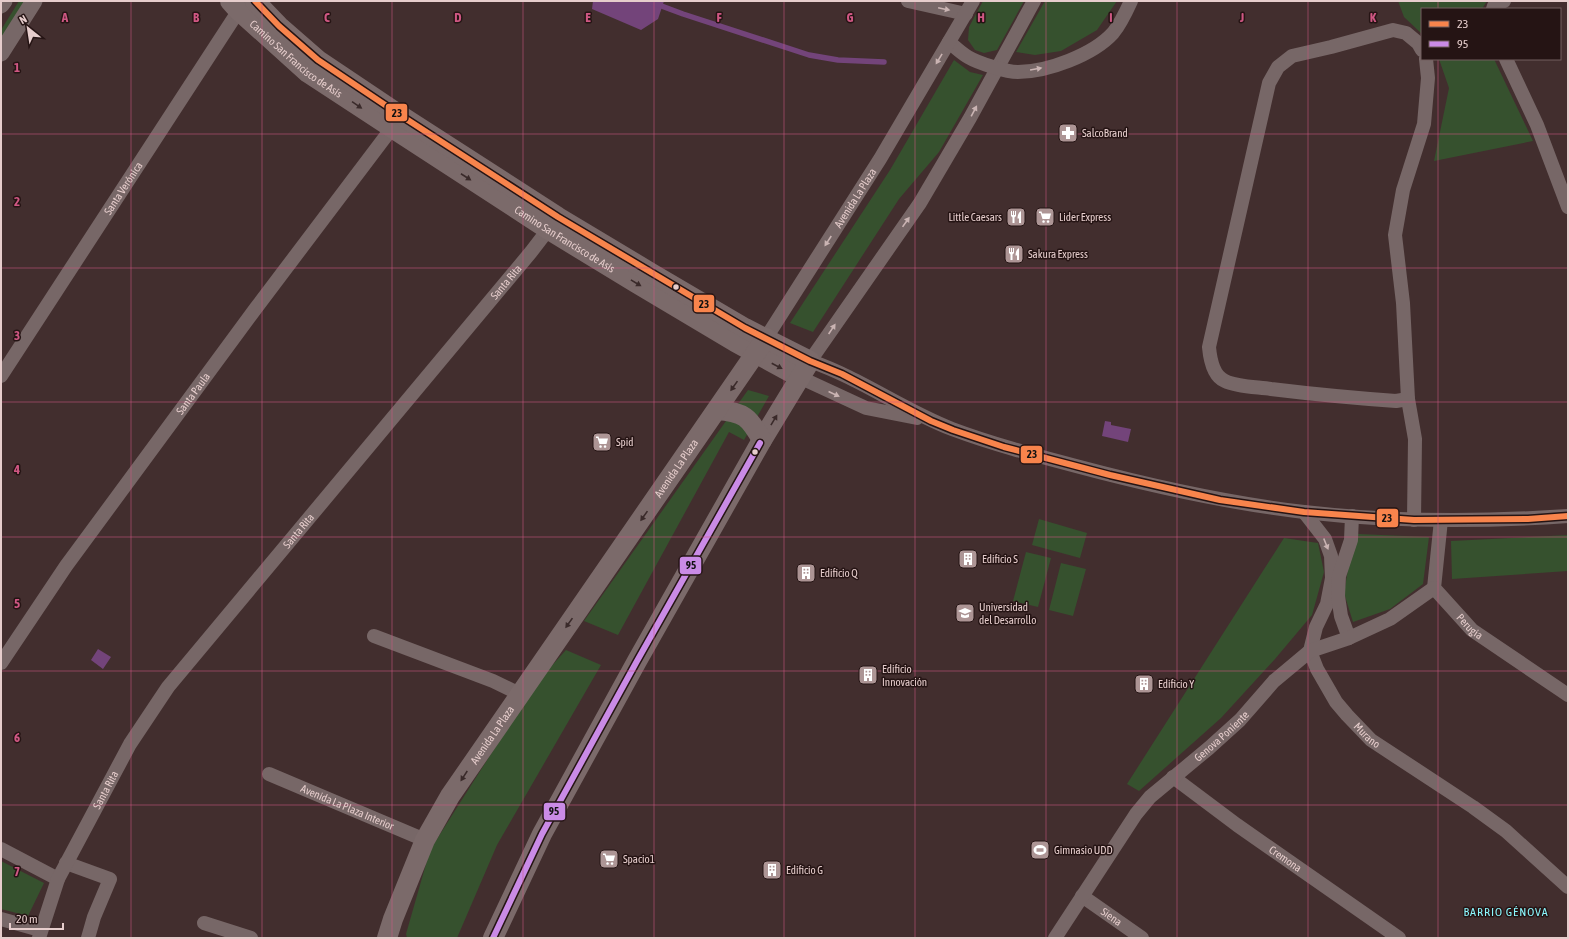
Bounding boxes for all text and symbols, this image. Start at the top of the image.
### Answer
one-way arrow [938,7,950,13]
north arrow [8,8,48,48]
legend [1421,8,1561,60]
text: A [61,10,69,25]
text: B [193,10,200,25]
text: D [454,10,462,25]
text: E [585,10,591,25]
text: F [716,10,722,25]
text: G [847,10,854,25]
text: H [977,10,985,25]
text: I [1109,10,1113,25]
text: J [1239,10,1244,25]
text: K [1370,10,1377,25]
text: N [17,13,29,26]
street label: Camino San Francisco de Asís [248,17,346,99]
text: 23 [1457,17,1468,31]
text: 95 [1457,37,1468,51]
one-way arrow [936,53,943,65]
text: 1 [14,60,20,75]
one-way arrow [1030,66,1042,72]
one-way arrow [351,102,363,109]
line badge: 23 [385,103,408,122]
one-way arrow [971,105,978,117]
text: 23 [392,107,402,119]
pharmacy icon: SalcoBrand [1057,122,1079,144]
place label: SalcoBrand [1082,127,1128,139]
street label: Santa Verónica [102,160,145,217]
street label: Avenida La Plaza [832,166,878,230]
one-way arrow [460,173,472,180]
text: 2 [14,194,20,209]
street label: Camino San Francisco de Asís [512,203,617,275]
restaurant icon: Little Caesars [1005,206,1027,228]
supermarket icon: Lider Express [1034,206,1056,228]
place label: Little Caesars [948,211,1002,223]
place label: Lider Express [1059,211,1111,223]
one-way arrow [902,217,910,227]
one-way arrow [824,236,832,247]
restaurant icon: Sakura Express [1003,243,1025,265]
place label: Sakura Express [1028,248,1088,260]
street label: Santa Rita [488,262,524,302]
one-way arrow [631,279,641,287]
unlabelled marker [671,282,681,292]
line badge: 23 [693,294,715,313]
text: 23 [699,298,709,310]
one-way arrow [829,323,836,335]
text: 3 [14,328,20,343]
one-way arrow [771,362,783,369]
street label: Santa Paula [174,370,212,417]
one-way arrow [730,381,738,391]
one-way arrow [829,391,841,397]
one-way arrow [770,415,778,425]
supermarket icon: Spid [591,431,613,453]
place label: Spid [616,436,634,448]
street label: Avenida La Plaza [652,437,700,500]
line badge: 23 [1020,445,1043,464]
unlabelled marker [750,447,760,457]
text: 23 [1027,448,1037,460]
text: 4 [13,462,20,477]
line badge: 23 [1376,508,1399,528]
street label: Santa Rita [281,511,316,550]
one-way arrow [640,511,648,521]
text: 23 [1382,512,1392,524]
one-way arrow [1323,538,1330,550]
building icon: Edificio S [957,548,979,570]
place label: Edificio S [982,553,1018,565]
line badge: 95 [679,556,702,575]
text: 95 [686,559,696,571]
building icon: Edificio Q [795,562,817,584]
place label: Edificio Q [820,567,858,579]
text: 5 [14,596,20,611]
place label: Universidad del Desarrollo [979,601,1036,626]
school or university icon: Universidad del Desarrollo [954,602,976,624]
street label: Perugia [1454,611,1485,641]
one-way arrow [565,618,573,628]
place label: Edificio Innovación [882,663,927,688]
building icon: Edificio Innovación [857,664,879,686]
building icon: Edificio Y [1133,673,1155,695]
place label: Edificio Y [1158,678,1194,690]
street label: Avenida La Plaza [468,704,516,766]
street label: Genova Poniente [1192,709,1251,764]
street label: Murano [1352,720,1382,750]
text: 6 [14,730,20,745]
street label: Santa Rita [91,769,121,811]
one-way arrow [460,770,467,782]
street label: Avenida La Plaza Interior [299,782,396,832]
line badge: 95 [543,802,566,821]
text: 95 [549,805,559,817]
sports icon: Gimnasio UDD [1029,839,1051,861]
street label: Cremona [1267,843,1304,874]
place label: Gimnasio UDD [1054,844,1113,856]
supermarket icon: Spacio1 [598,848,620,870]
place label: Spacio1 [623,853,655,865]
building icon: Edificio G [761,859,783,881]
text: 7 [14,864,20,879]
place label: Edificio G [786,864,823,876]
scale bar [10,905,63,931]
street label: Siena [1099,905,1124,928]
district label: BARRIO GÉNOVA [1463,905,1549,919]
text: 20 m [16,912,38,926]

